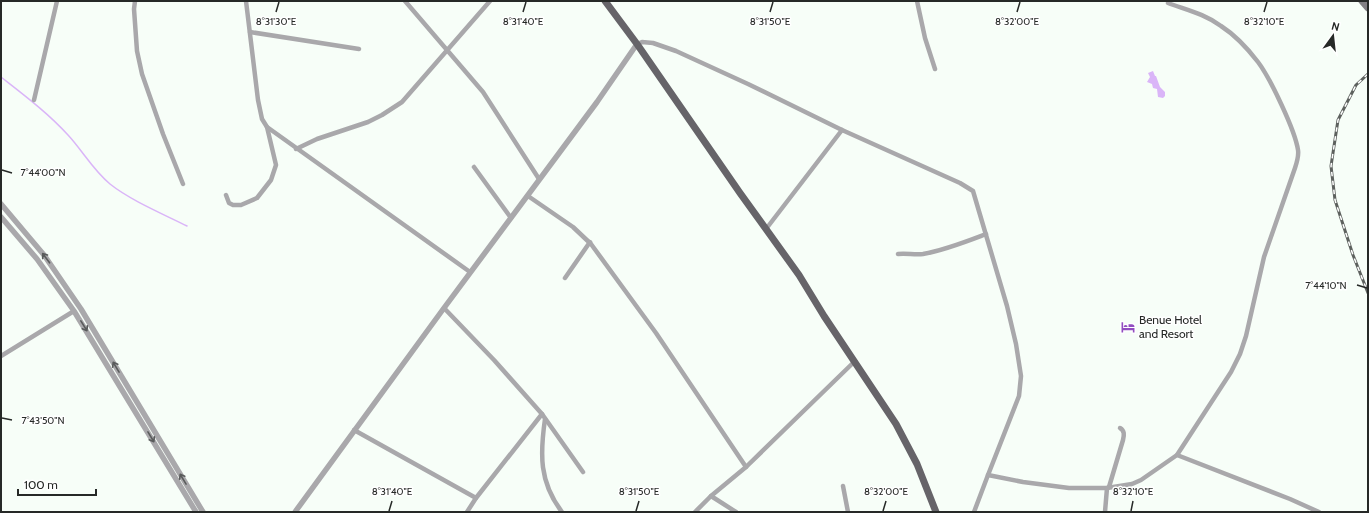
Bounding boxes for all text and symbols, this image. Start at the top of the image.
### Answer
text: 8°31'30"E [256,15,297,28]
text: 8°31'40"E [503,15,544,28]
text: 8°31'50"E [750,15,791,28]
text: 8°32'00"E [995,15,1039,28]
text: 8°32'10"E [1244,15,1285,28]
north arrow [1313,16,1353,56]
text: N [1330,19,1341,34]
text: 7°44'00"N [20,166,66,179]
one-way arrow [42,252,51,263]
text: 7°44'10"N [1305,279,1347,292]
place label: Benue Hotel and Resort [1139,312,1202,341]
hotel icon: Benue Hotel and Resort [1120,319,1136,335]
one-way arrow [80,320,88,332]
one-way arrow [112,362,120,373]
text: 7°43'50"N [21,414,65,427]
one-way arrow [147,431,155,442]
scale bar [18,471,96,497]
one-way arrow [179,474,187,485]
text: 100 m [24,477,58,492]
text: 8°31'40"E [372,485,413,498]
text: 8°31'50"E [619,485,660,498]
text: 8°32'00"E [864,485,908,498]
text: 8°32'10"E [1113,485,1154,498]

